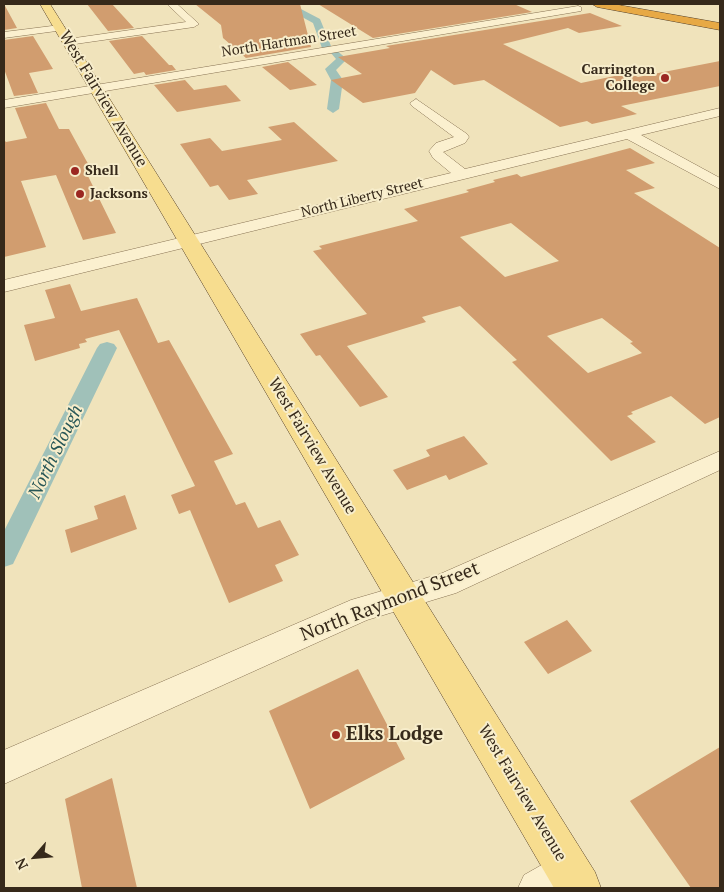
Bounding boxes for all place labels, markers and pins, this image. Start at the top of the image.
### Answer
place label: Carrington College [582,62,655,94]
marker: Carrington College [659,72,671,84]
place label: Shell [85,163,119,179]
marker: Shell [69,165,81,177]
place label: Jacksons [90,186,148,202]
marker: Jacksons [74,188,86,200]
place label: Elks Lodge [346,724,443,746]
marker: Elks Lodge [330,729,342,741]

